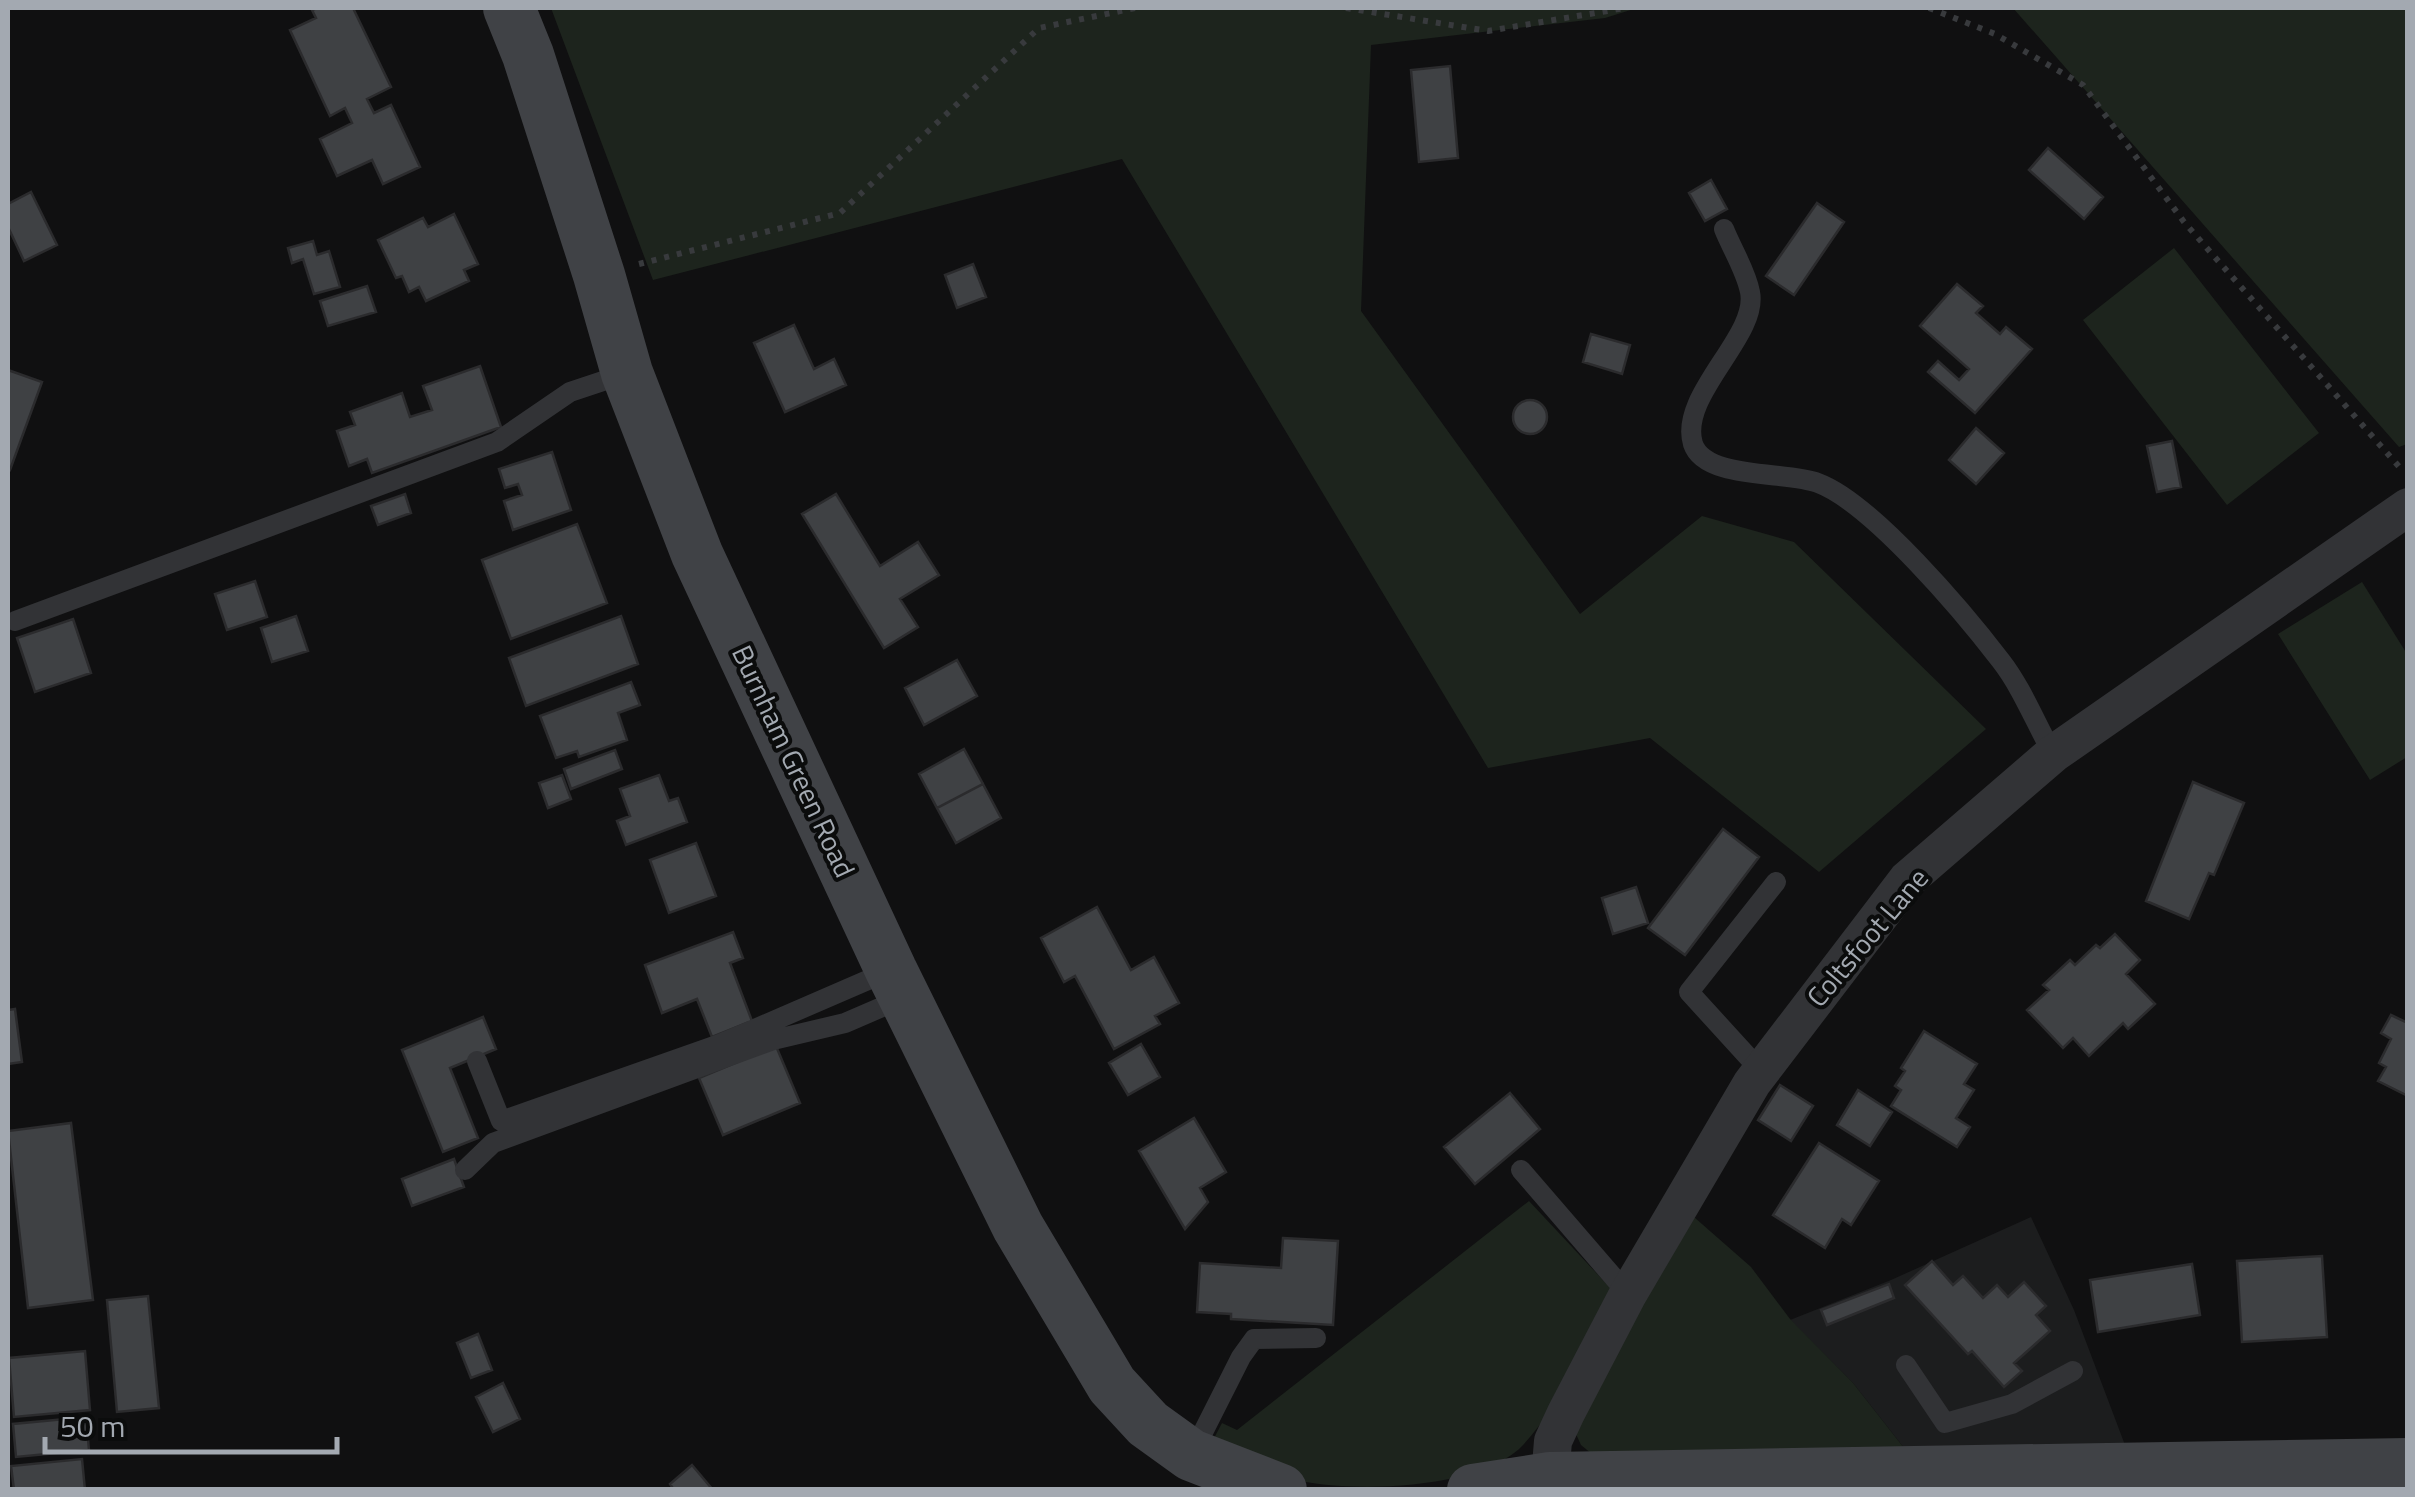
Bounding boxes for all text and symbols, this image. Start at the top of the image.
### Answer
street label: Burnham Green Road [721,638,867,884]
street label: Coltsfoot Lane [1796,858,1938,1016]
scale bar [45,1392,338,1454]
text: 50 m [60,1403,125,1449]

